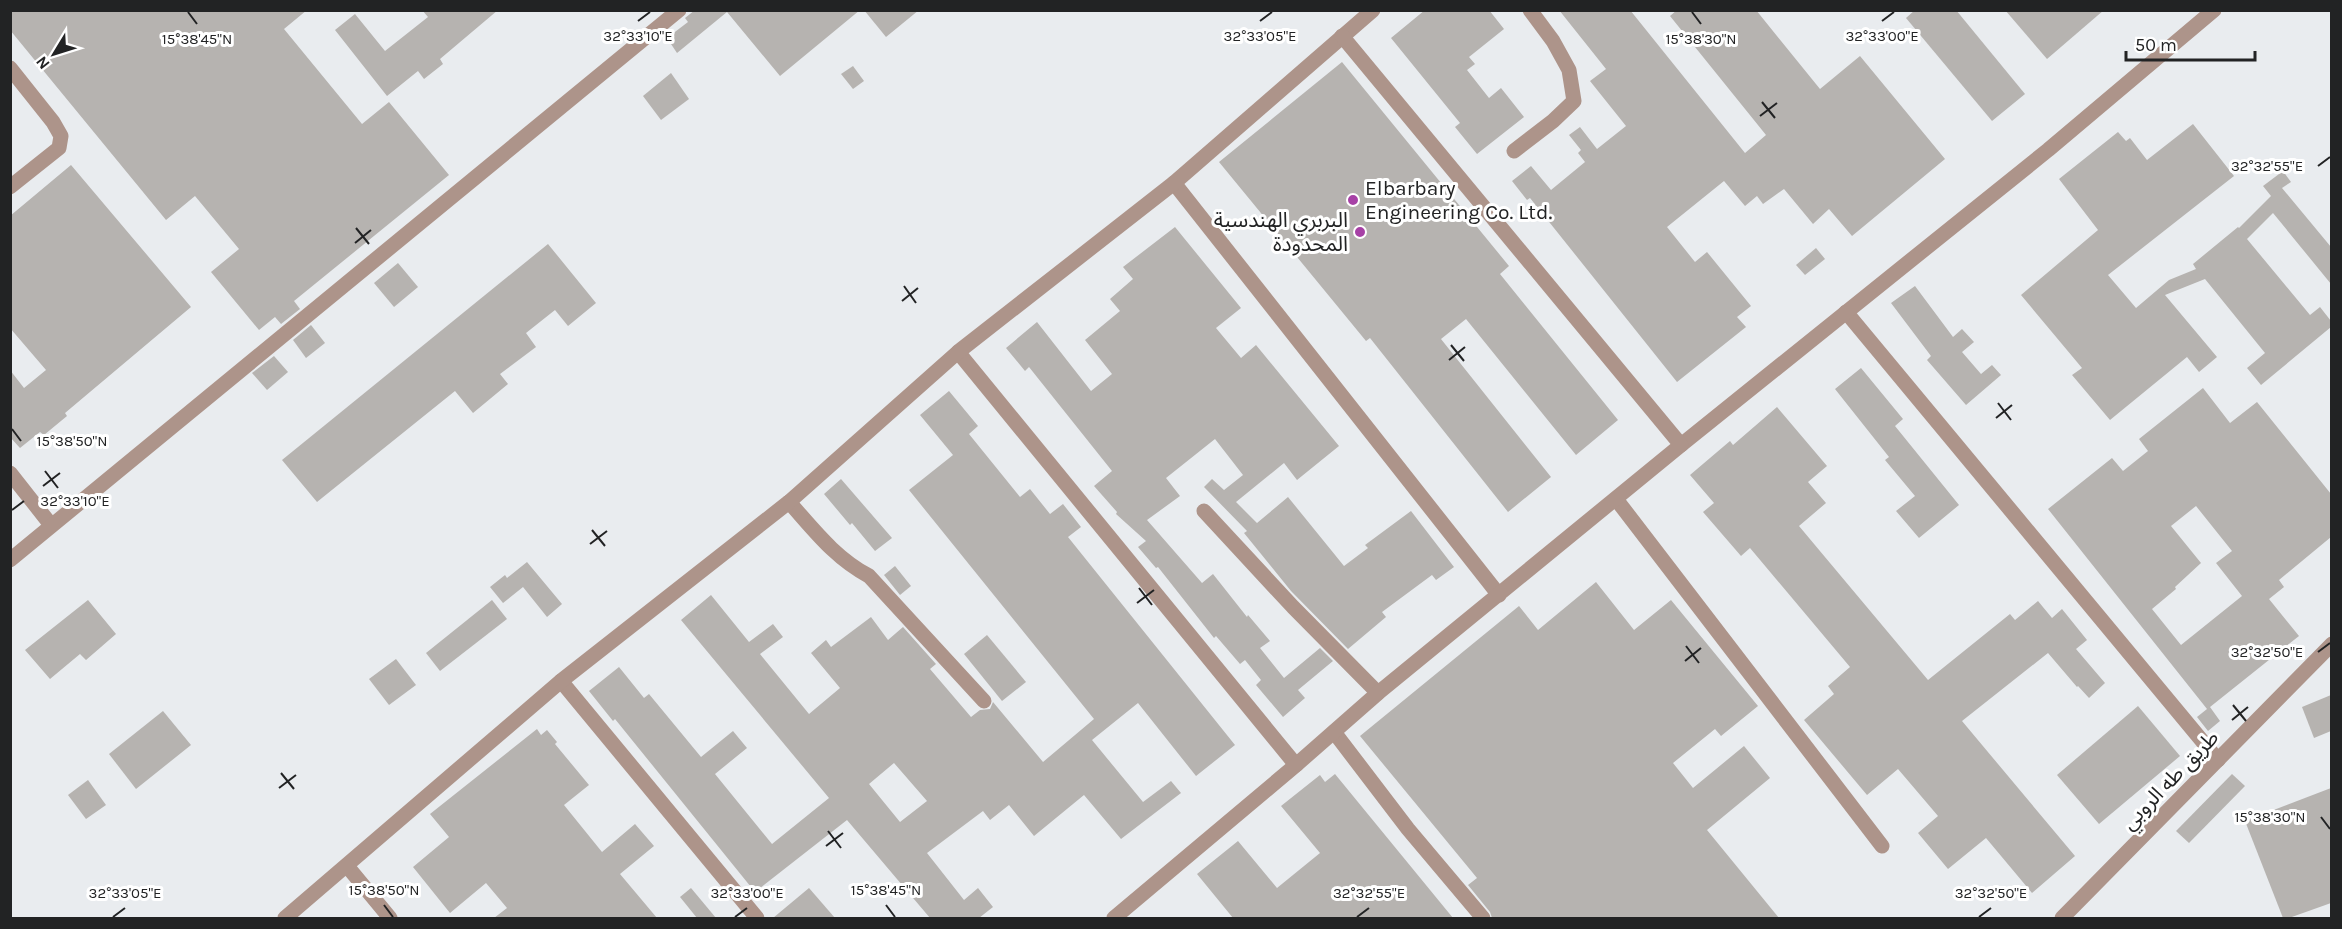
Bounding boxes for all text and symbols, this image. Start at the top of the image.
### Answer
north arrow [24,24,84,84]
scale bar [2126,24,2255,62]
text: 32°33'10"E [603,27,673,45]
text: 32°33'05"E [1224,27,1296,45]
text: 32°33'00"E [1845,27,1919,45]
text: 15°38'45"N [162,30,232,48]
text: 15°38'30"N [1665,30,1737,48]
text: 50 m [2135,34,2177,56]
text: N [32,53,54,73]
text: 32°32'55"E [2231,157,2303,175]
place label: Elbarbary Engineering Co. Ltd. [1365,176,1552,224]
marker: Elbarbary Engineering Co. Ltd. [1346,193,1360,207]
place label: البربري الهندسية المحدودة [1214,208,1348,256]
marker: البربري الهندسية المحدودة [1353,225,1367,239]
text: 15°38'50"N [37,432,107,450]
text: 32°33'10"E [40,492,110,510]
text: 32°32'50"E [2231,643,2303,661]
street label: طريق طه الروبي [2117,725,2226,837]
text: 15°38'30"N [2234,808,2306,826]
text: 15°38'50"N [349,881,419,899]
text: 15°38'45"N [851,881,921,899]
text: 32°33'05"E [89,884,161,902]
text: 32°33'00"E [710,884,784,902]
text: 32°32'55"E [1333,884,1405,902]
text: 32°32'50"E [1955,884,2027,902]

